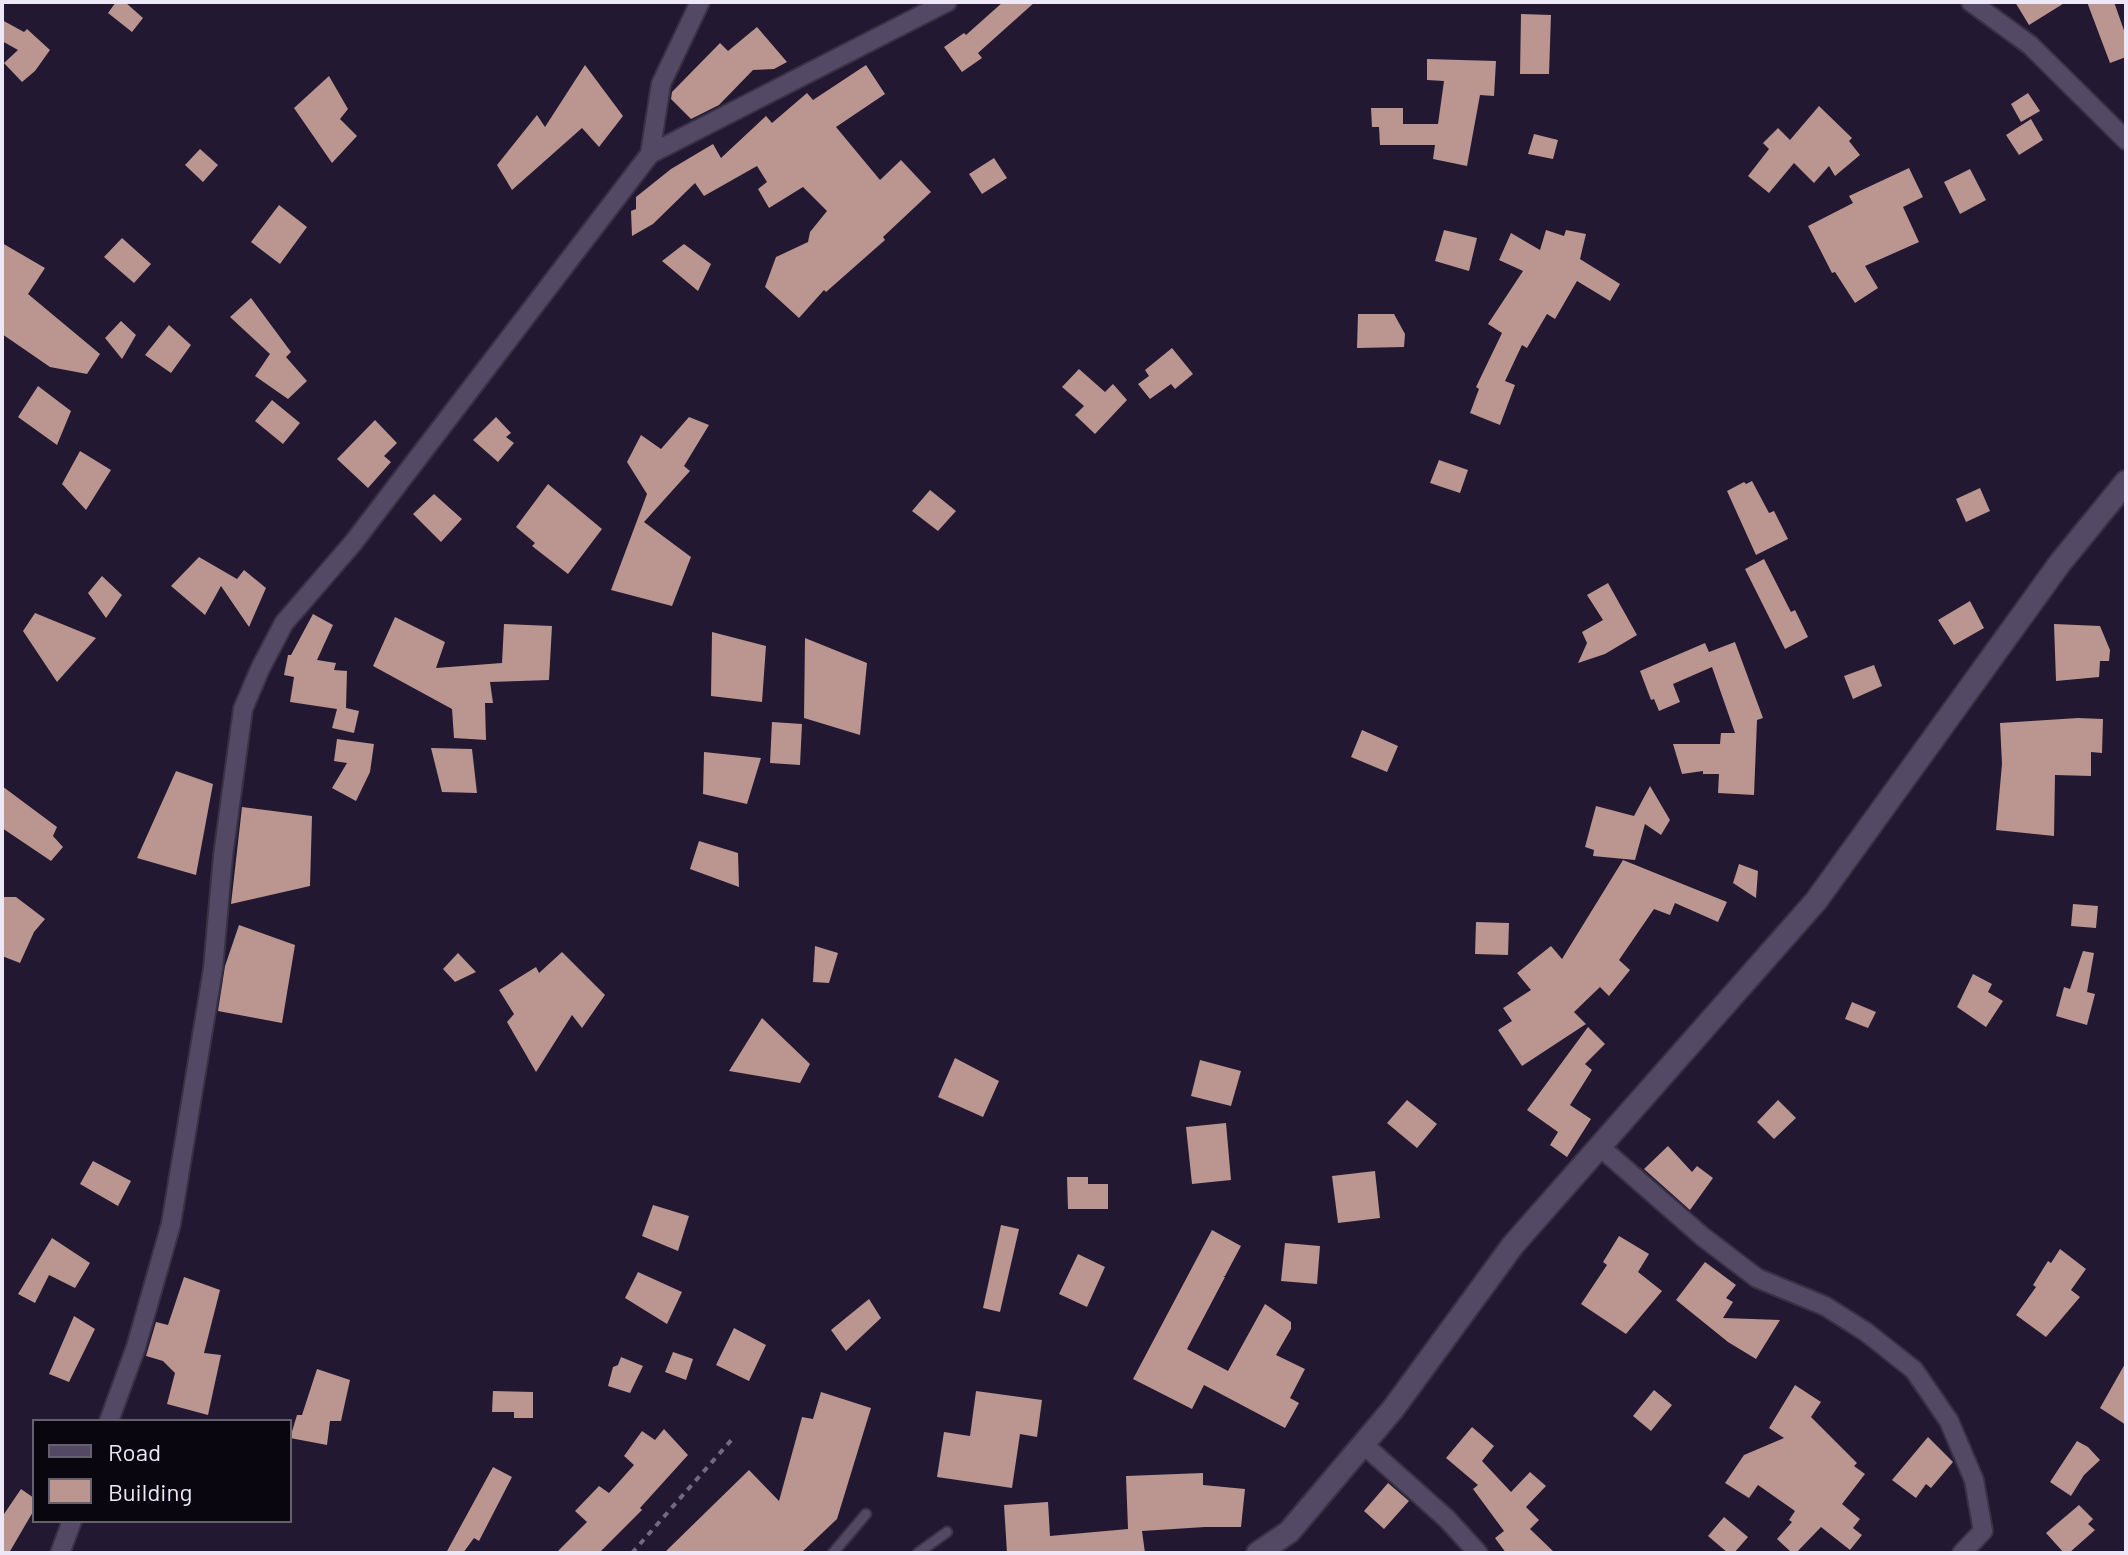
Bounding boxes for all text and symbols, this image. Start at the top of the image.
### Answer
legend [32,1419,292,1523]
text: Road [108,1437,161,1466]
text: Building [108,1477,192,1506]

